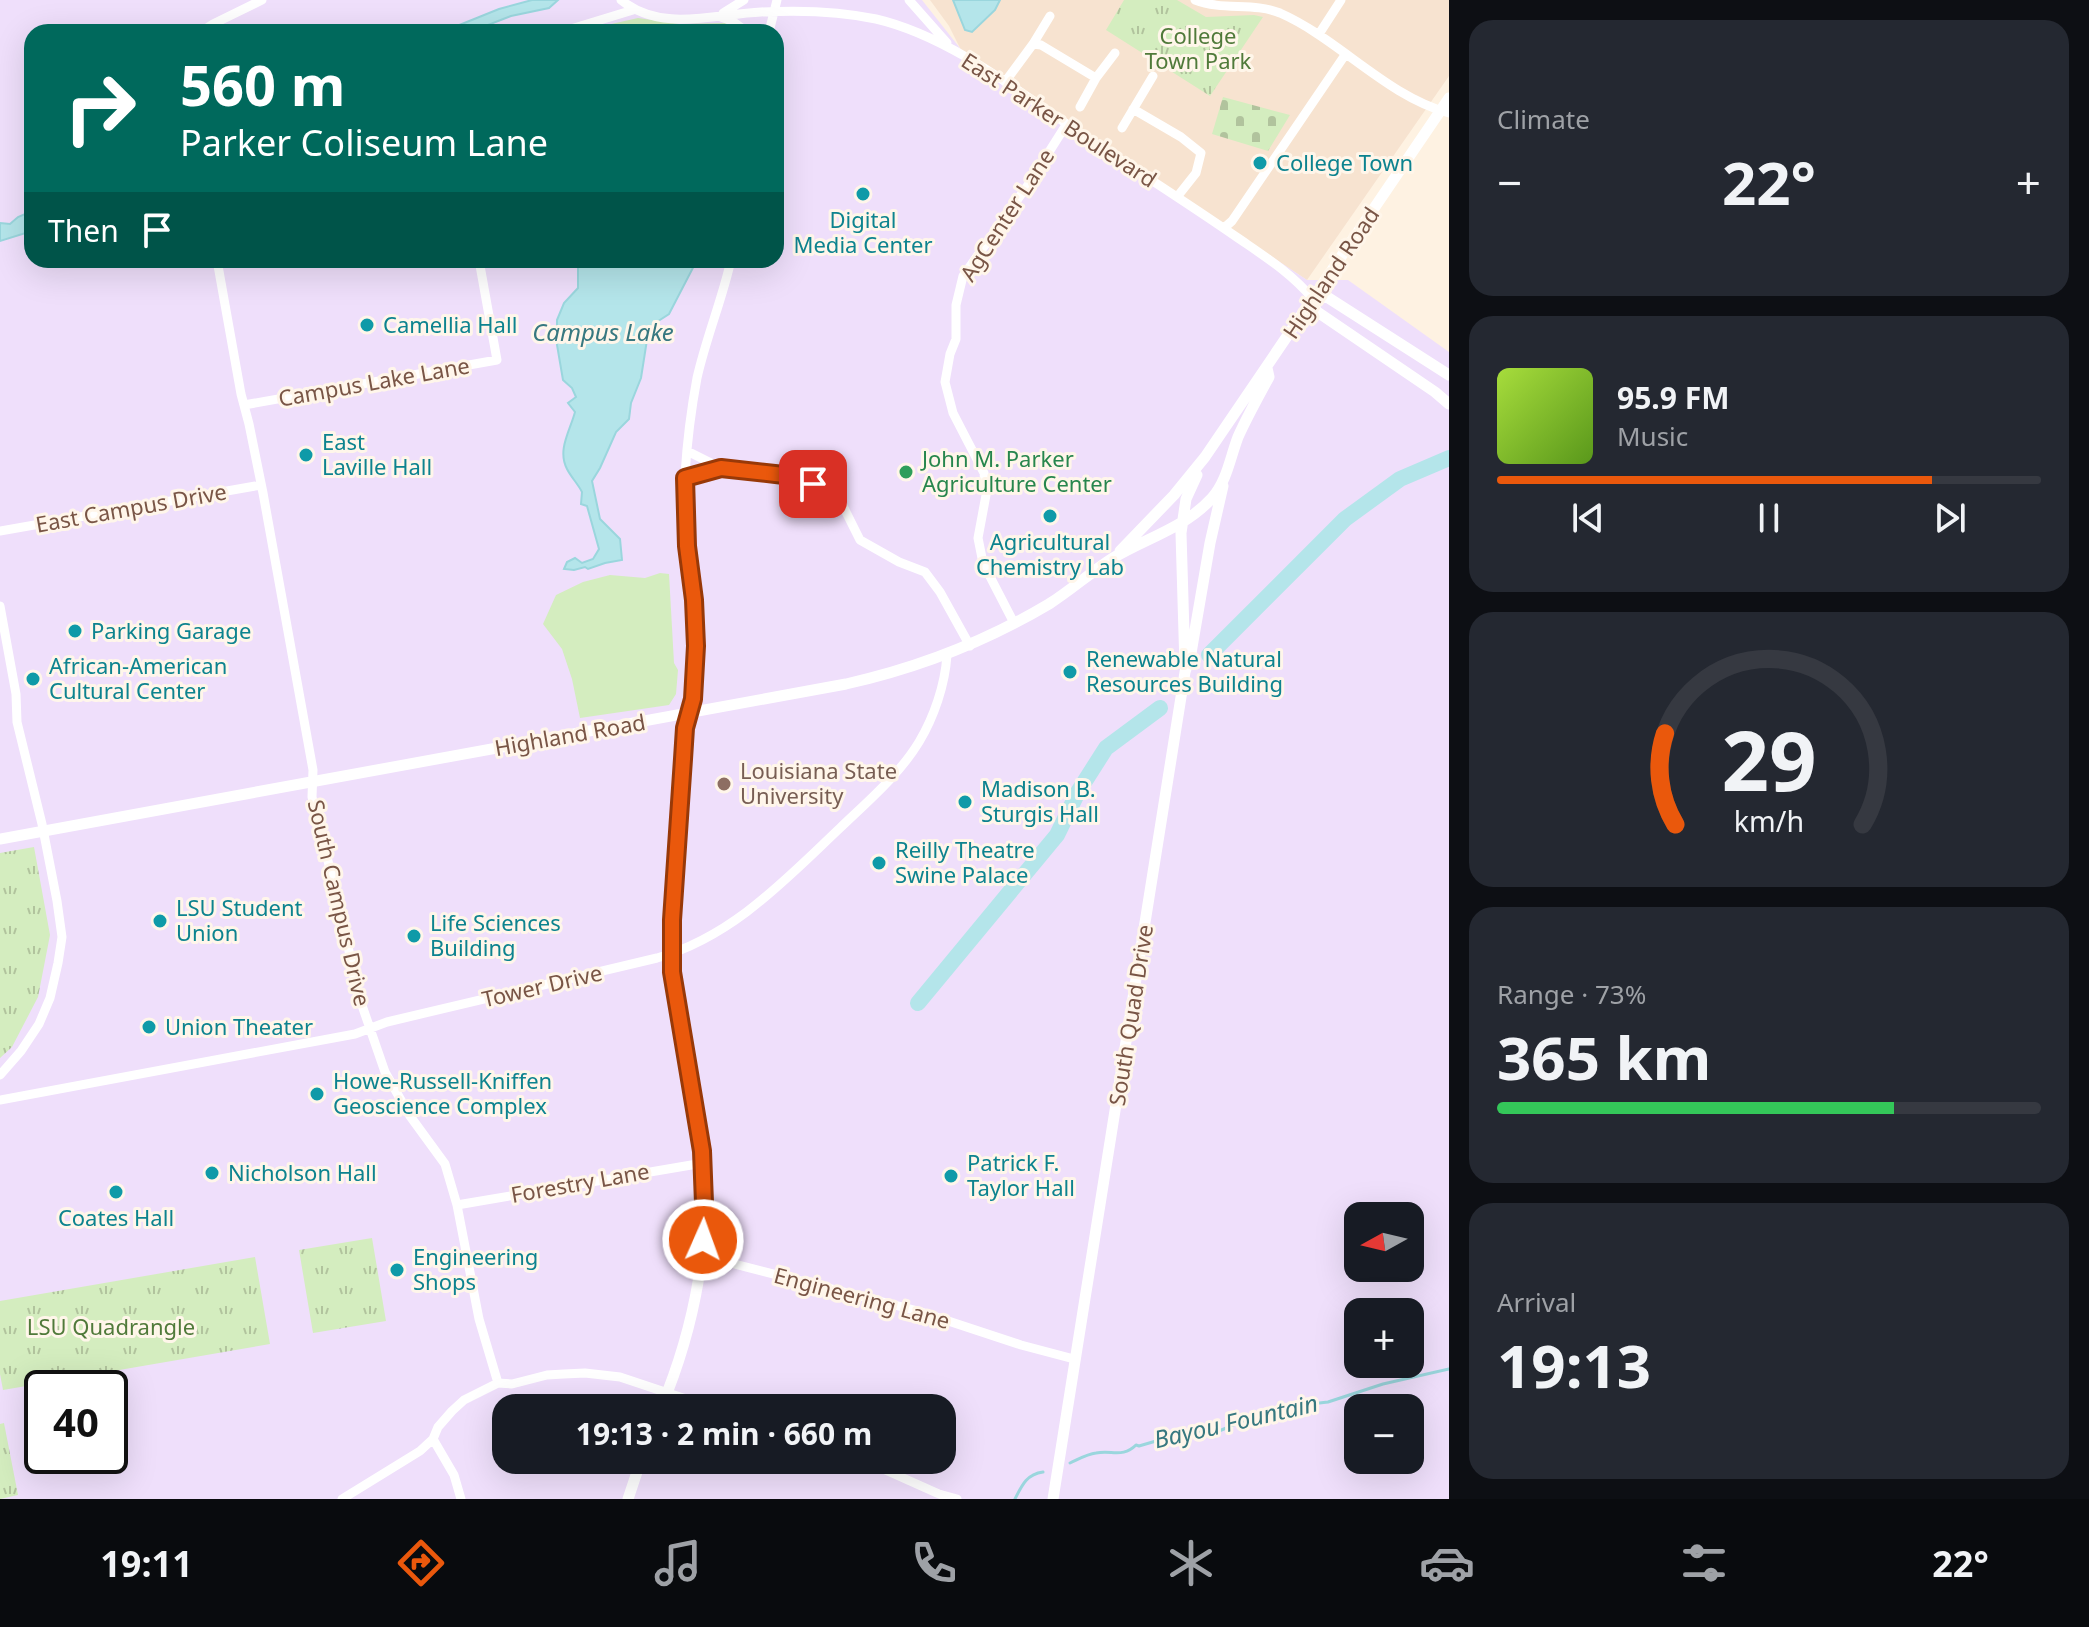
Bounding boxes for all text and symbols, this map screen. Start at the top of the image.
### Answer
park label: College Town Park [1145,20,1252,75]
street label: East Parker Boulevard [956,45,1163,194]
text: 560 m [180,46,345,122]
icon: right [48,56,152,160]
text: Climate [1497,101,1590,137]
text: Parker Coliseum Lane [180,118,548,167]
text: 22° [1722,141,1816,223]
street label: AgCenter Lane [952,142,1060,287]
place label: College Town [1276,147,1413,177]
text: − [1497,152,1522,212]
text: + [2016,152,2041,212]
marker: College Town [1251,154,1269,172]
marker: Digital Media Center [854,185,872,203]
street label: Highland Road [1275,201,1385,344]
place label: Digital Media Center [794,204,932,259]
icon: arrive [135,208,179,252]
text: Then [48,210,119,251]
place label: Camellia Hall [383,309,517,339]
water label: Campus Lake [532,315,674,348]
marker: Camellia Hall [358,316,376,334]
street label: Campus Lake Lane [276,349,472,413]
text: 95.9 FM [1617,377,1729,418]
text: Music [1617,418,1688,454]
place label: East Laville Hall [322,426,432,481]
place label: John M. Parker Agriculture Center [920,443,1112,498]
marker: East Laville Hall [297,446,315,464]
pin [779,450,847,518]
icon: arrive [791,462,835,506]
marker: John M. Parker Agriculture Center [897,463,915,481]
street label: East Campus Drive [33,475,229,539]
icon: previous [1566,496,1610,540]
icon: pause [1747,496,1791,540]
icon: next [1928,496,1972,540]
marker: Agricultural Chemistry Lab [1041,507,1059,525]
place label: Agricultural Chemistry Lab [976,526,1124,581]
place label: Parking Garage [91,615,251,645]
marker: Parking Garage [66,622,84,640]
place label: Renewable Natural Resources Building [1086,643,1283,698]
place label: African-American Cultural Center [49,650,227,705]
marker: Renewable Natural Resources Building [1061,663,1079,681]
marker: African-American Cultural Center [24,670,42,688]
text: 29 [1721,702,1817,815]
street label: Highland Road [492,706,648,762]
place label: Louisiana State University [740,755,897,810]
place label: Madison B. Sturgis Hall [981,773,1099,828]
marker: Louisiana State University [715,775,733,793]
marker: Madison B. Sturgis Hall [956,793,974,811]
street label: South Campus Drive [302,797,378,1009]
text: km/h [1734,802,1804,841]
place label: Reilly Theatre Swine Palace [895,834,1035,889]
marker: Reilly Theatre Swine Palace [870,854,888,872]
place label: LSU Student Union [176,892,303,947]
place label: Life Sciences Building [430,907,561,962]
marker: LSU Student Union [151,912,169,930]
street label: South Quad Drive [1101,922,1159,1108]
marker: Life Sciences Building [405,927,423,945]
street label: Tower Drive [479,957,605,1013]
text: Range · 73% [1497,976,1646,1012]
place label: Union Theater [165,1011,313,1041]
text: 365 km [1497,1016,1711,1098]
marker: Union Theater [140,1018,158,1036]
place label: Howe-Russell-Kniffen Geoscience Complex [333,1065,552,1120]
marker: Howe-Russell-Kniffen Geoscience Complex [308,1085,326,1103]
place label: Patrick F. Taylor Hall [967,1147,1075,1202]
street label: Forestry Lane [508,1155,651,1209]
place label: Nicholson Hall [228,1157,377,1187]
marker: Nicholson Hall [203,1164,221,1182]
marker: Patrick F. Taylor Hall [942,1167,960,1185]
marker: Coates Hall [107,1183,125,1201]
position arrow [661,1198,745,1282]
place label: Coates Hall [58,1202,174,1232]
north arrow [1344,1202,1424,1282]
map controls [1344,1202,1424,1474]
place label: Engineering Shops [413,1241,538,1296]
street label: Engineering Lane [771,1259,954,1335]
marker: Engineering Shops [388,1261,406,1279]
text: Arrival [1497,1284,1576,1320]
button: + [1344,1298,1424,1378]
park label: LSU Quadrangle [27,1311,195,1341]
text: 19:13 [1497,1324,1651,1406]
speed limit sign: 40 [24,1370,128,1474]
water label: Bayou Fountain [1150,1386,1321,1455]
button: − [1344,1394,1424,1474]
text: 19:13 · 2 min · 660 m [576,1413,872,1454]
icon: directions [393,1535,449,1591]
icon: music [650,1535,706,1591]
icon: phone [906,1535,962,1591]
icon: climate [1163,1535,1219,1591]
icon: car [1419,1535,1475,1591]
icon: filters [1676,1535,1732,1591]
text: 19:11 [100,1539,193,1588]
text: 22° [1932,1539,1989,1588]

